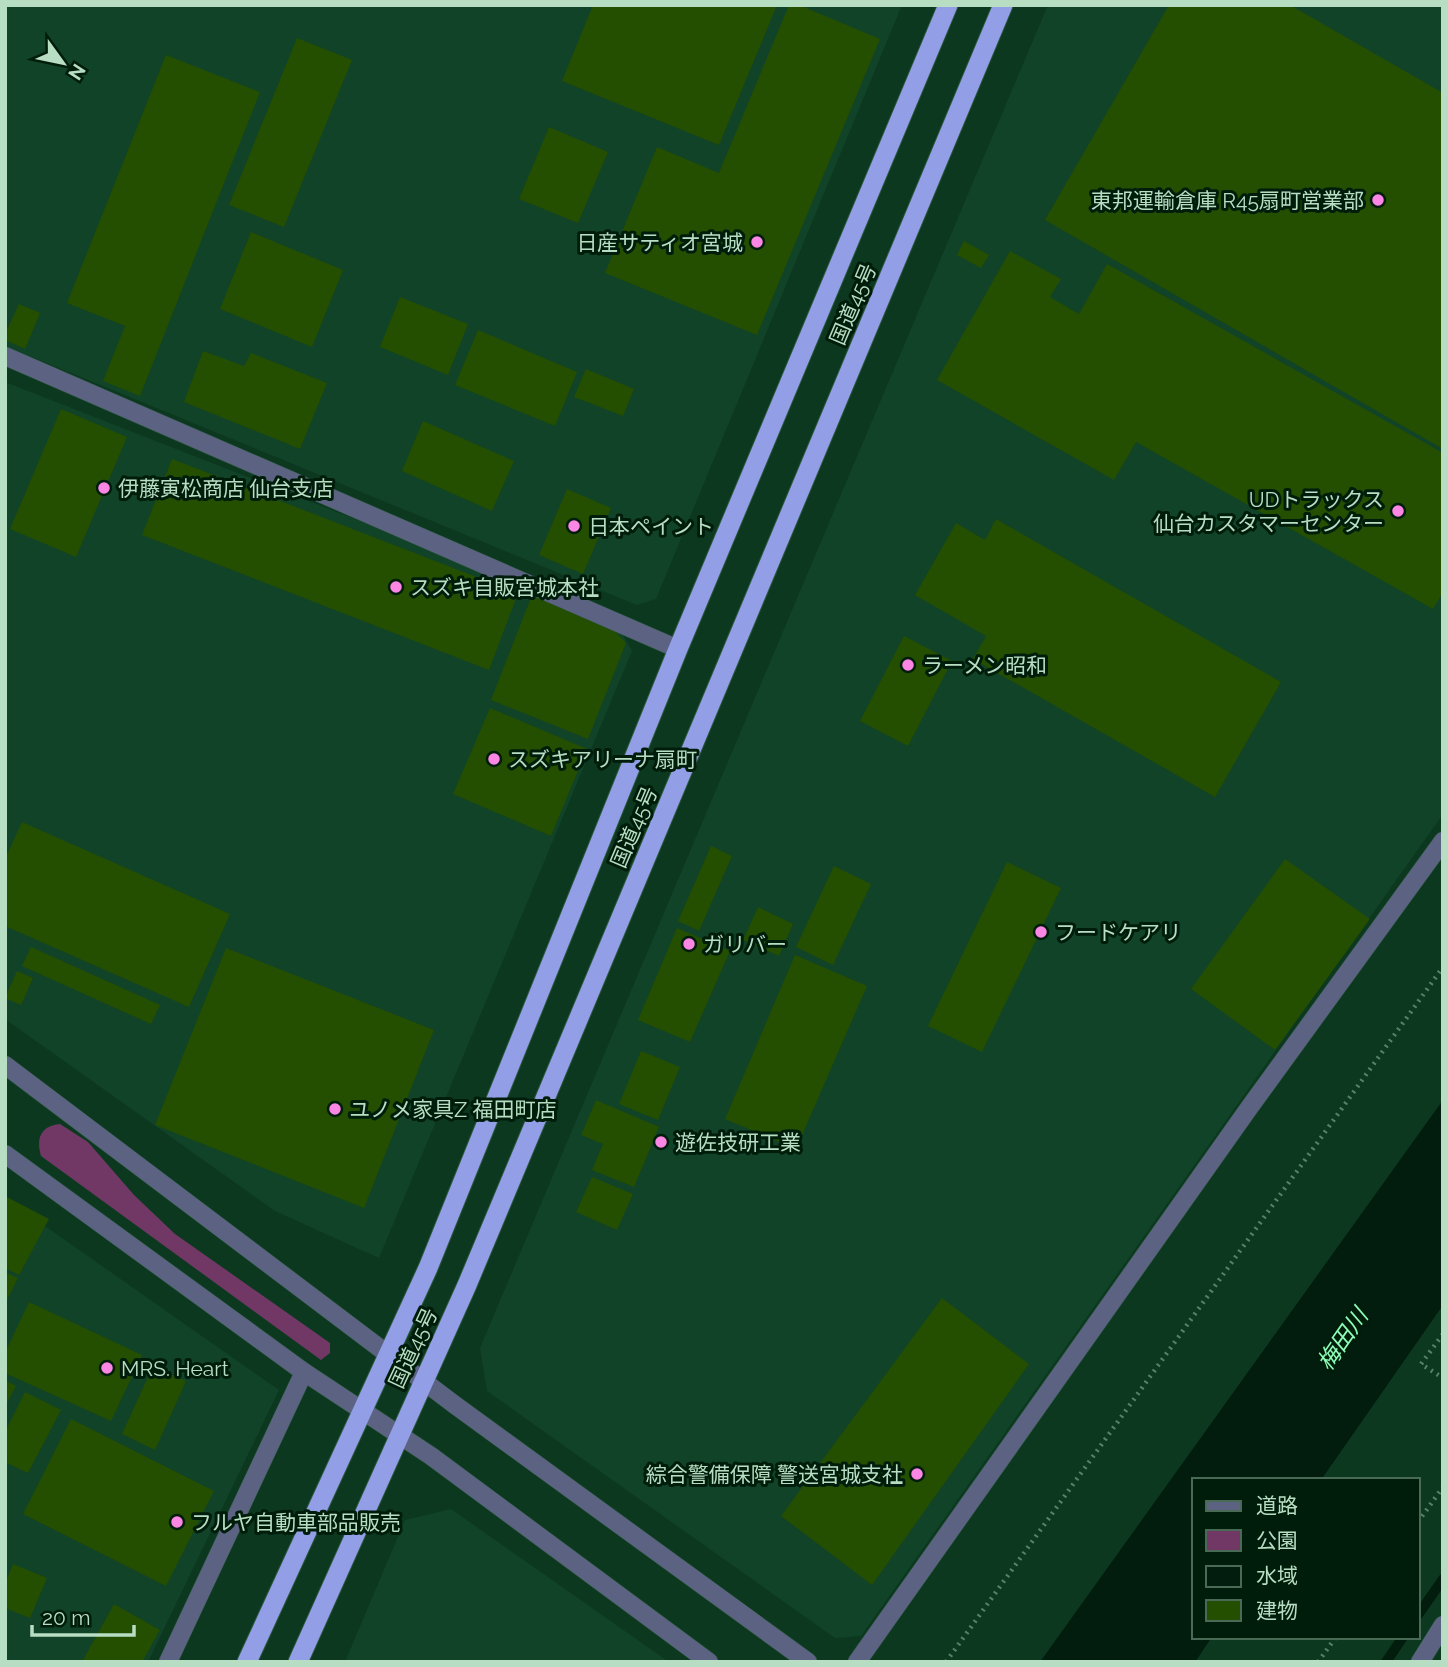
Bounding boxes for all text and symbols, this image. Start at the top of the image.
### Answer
north arrow [28,28,98,98]
text: N [64,60,90,84]
place label: 東邦運輸倉庫 R45扇町営業部 [1091,188,1364,213]
marker: 東邦運輸倉庫 R45扇町営業部 [1370,192,1386,208]
place label: 日産サティオ宮城 [576,230,743,255]
marker: 日産サティオ宮城 [749,234,765,250]
street label: 国道45号 [825,260,881,348]
place label: 伊藤寅松商店 仙台支店 [118,476,333,501]
marker: 伊藤寅松商店 仙台支店 [96,480,112,496]
place label: UDトラックス 仙台カスタマーセンター [1153,487,1384,536]
marker: UDトラックス 仙台カスタマーセンター [1390,503,1406,519]
place label: 日本ペイント [588,514,714,539]
marker: 日本ペイント [566,518,582,534]
place label: スズキ自販宮城本社 [410,575,599,600]
marker: スズキ自販宮城本社 [388,579,404,595]
place label: ラーメン昭和 [922,653,1047,678]
marker: ラーメン昭和 [900,657,916,673]
place label: スズキアリーナ扇町 [508,747,697,772]
marker: スズキアリーナ扇町 [486,751,502,767]
street label: 国道45号 [606,783,662,871]
place label: フードケアリ [1055,920,1181,945]
marker: フードケアリ [1033,924,1049,940]
place label: ガリバー [703,932,787,957]
marker: ガリバー [681,936,697,952]
place label: ユノメ家具Z 福田町店 [349,1097,557,1122]
marker: ユノメ家具Z 福田町店 [327,1101,343,1117]
place label: 遊佐技研工業 [675,1130,801,1155]
marker: 遊佐技研工業 [653,1134,669,1150]
water label: 梅田川 [1311,1301,1375,1375]
street label: 国道45号 [384,1304,442,1392]
place label: MRS. Heart [121,1356,229,1381]
marker: MRS. Heart [99,1360,115,1376]
place label: 綜合警備保障 警送宮城支社 [646,1462,903,1487]
marker: 綜合警備保障 警送宮城支社 [909,1466,925,1482]
legend [1192,1478,1420,1639]
text: 道路 [1256,1493,1298,1518]
place label: フルヤ自動車部品販売 [191,1510,401,1535]
marker: フルヤ自動車部品販売 [169,1514,185,1530]
text: 公園 [1256,1528,1298,1553]
text: 水域 [1256,1563,1298,1588]
scale bar [32,1594,133,1638]
text: 建物 [1256,1598,1298,1623]
text: 20 m [42,1605,90,1630]

